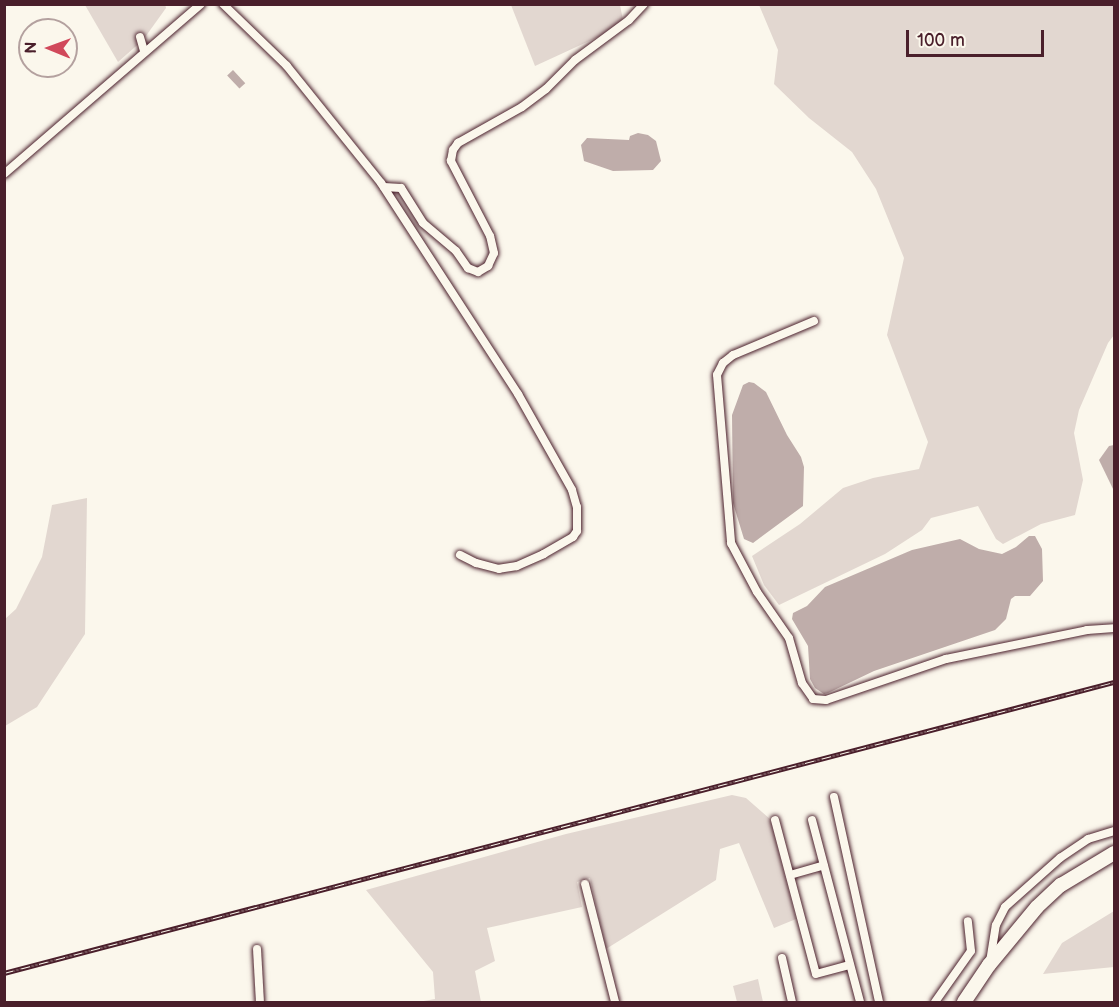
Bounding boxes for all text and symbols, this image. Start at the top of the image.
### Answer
north arrow [18,18,78,78]
scale bar [909,18,1047,56]
text: 100 m [917,30,965,51]
text: N [22,42,41,54]

